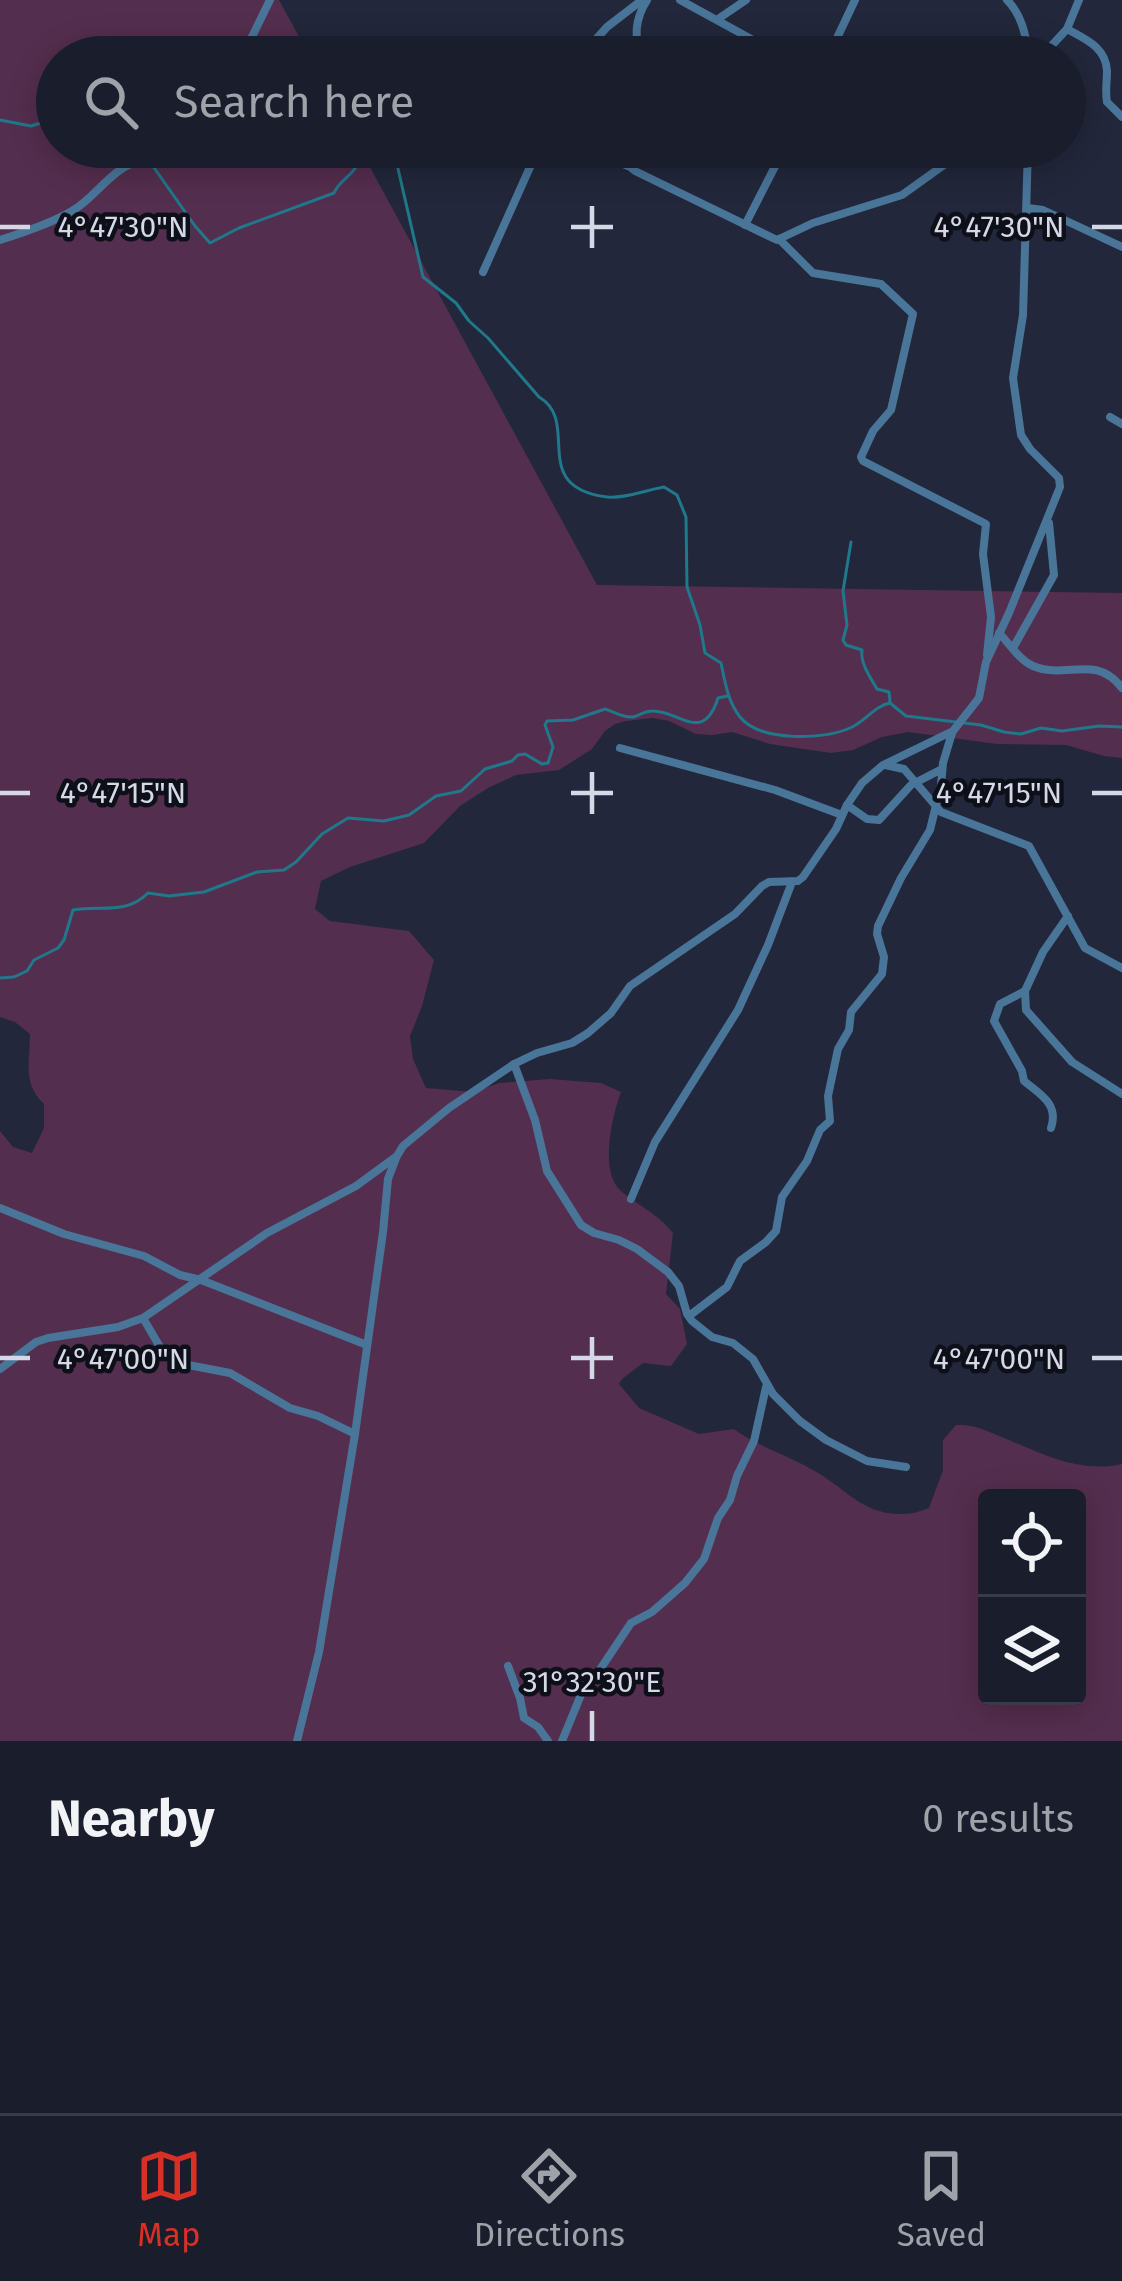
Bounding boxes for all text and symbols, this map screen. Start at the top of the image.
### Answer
search box [36,36,1086,168]
icon: search [78,69,144,135]
text: Search here [174,75,414,129]
text: 4°47'30"N [58,209,188,245]
text: 4°47'30"N [934,209,1064,245]
text: 4°47'15"N [60,775,186,811]
text: 4°47'15"N [936,775,1062,811]
text: 4°47'00"N [57,1341,189,1377]
text: 4°47'00"N [933,1341,1065,1377]
map controls [978,1489,1086,1705]
button: locate [978,1489,1086,1597]
button: layers [978,1597,1086,1705]
text: 31°32'30"E [523,1664,661,1700]
text: Nearby [48,1788,214,1850]
text: 0 results [922,1796,1074,1842]
tab: Map [136,2143,202,2255]
tab: Directions [474,2143,625,2255]
tab: Saved [897,2143,986,2255]

